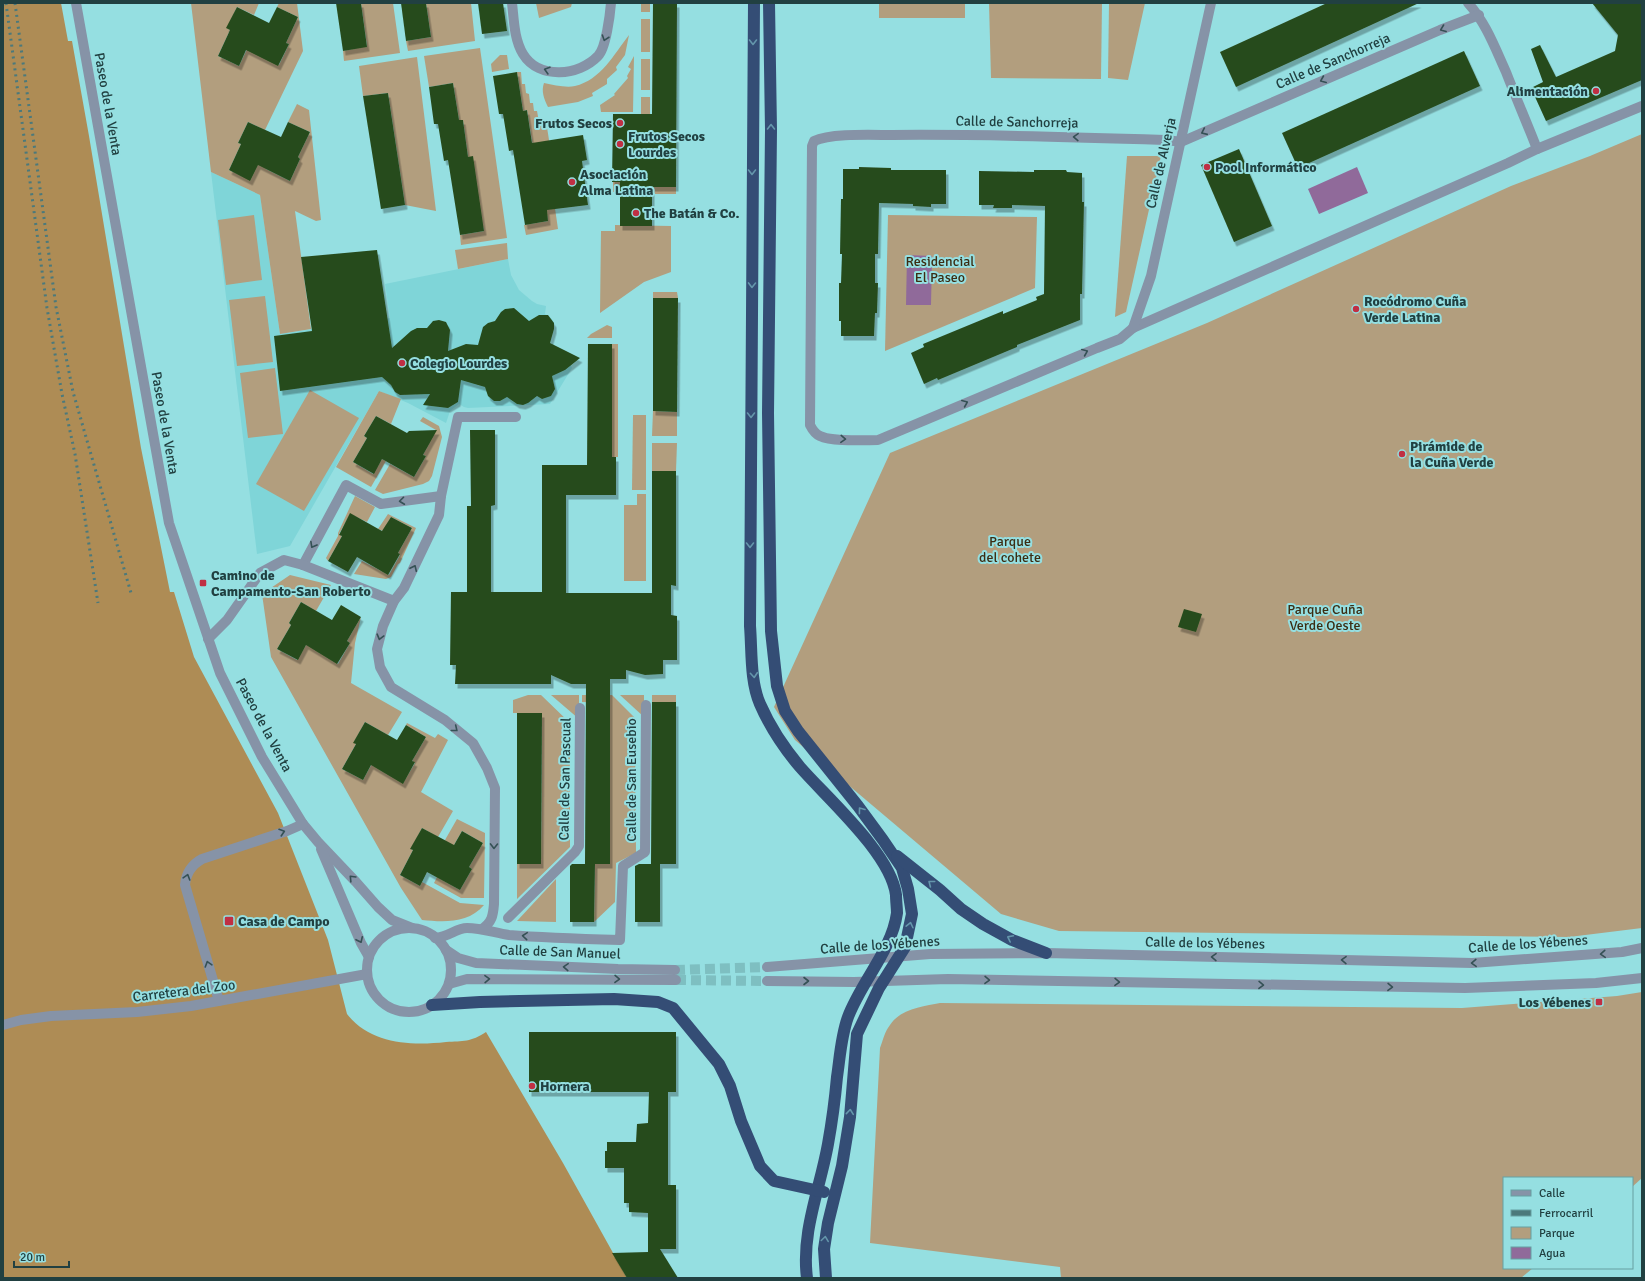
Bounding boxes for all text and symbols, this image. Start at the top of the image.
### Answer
one-way arrow [1439,24,1446,32]
street label: Calle de Sanchorreja [1273,29,1393,93]
one-way arrow [601,35,610,42]
one-way arrow [749,39,757,45]
street label: Paseo de la Venta [91,51,125,157]
one-way arrow [543,66,550,75]
one-way arrow [1320,75,1328,83]
place label: Alimentación [1507,83,1588,100]
marker: Alimentación [1591,86,1601,96]
street label: Calle de Sanchorreja [955,112,1079,132]
place label: Frutos Secos [535,115,612,132]
street label: Calle de Alverja [1142,116,1180,210]
marker: Frutos Secos [615,118,625,128]
one-way arrow [767,124,775,130]
one-way arrow [1201,127,1208,135]
place label: Frutos Secos Lourdes [628,128,705,161]
one-way arrow [1073,133,1079,141]
marker: Frutos Secos Lourdes [615,139,625,149]
place label: Pool Informático [1215,159,1317,176]
marker: Pool Informático [1202,162,1212,172]
place label: Asociación Alma Latina [580,166,653,199]
one-way arrow [748,169,756,175]
marker: Asociación Alma Latina [567,177,577,187]
place label: The Batán & Co. [644,205,740,222]
marker: The Batán & Co. [631,208,641,218]
park label: Residencial El Paseo [906,253,974,286]
one-way arrow [747,282,756,288]
place label: Rocódromo Cuña Verde Latina [1364,293,1466,326]
marker: Rocódromo Cuña Verde Latina [1351,304,1361,314]
one-way arrow [1081,349,1088,357]
place label: Colegio Lourdes [410,355,507,372]
marker: Colegio Lourdes [397,358,407,368]
street label: Paseo de la Venta [148,370,182,476]
one-way arrow [961,400,969,408]
one-way arrow [746,412,755,418]
one-way arrow [840,435,846,444]
place label: Pirámide de la Cuña Verde [1410,438,1493,471]
marker: Pirámide de la Cuña Verde [1397,449,1407,459]
one-way arrow [399,496,405,505]
park label: Parque del cohete [979,533,1041,566]
one-way arrow [311,541,318,549]
one-way arrow [746,542,754,548]
one-way arrow [409,565,417,572]
place label: Camino de Campamento-San Roberto [211,567,371,600]
marker: Camino de Campamento-San Roberto [198,578,208,588]
park label: Parque Cuña Verde Oeste [1287,601,1363,634]
one-way arrow [376,634,385,641]
one-way arrow [749,672,758,678]
street label: Paseo de la Venta [232,675,296,775]
street label: Calle de San Pascual [555,717,575,841]
street label: Calle de San Eusebio [623,718,640,842]
one-way arrow [451,724,458,731]
one-way arrow [858,807,865,814]
one-way arrow [278,829,285,837]
one-way arrow [490,843,499,849]
one-way arrow [182,873,191,880]
one-way arrow [349,875,357,883]
one-way arrow [929,881,936,888]
place label: Casa de Campo [238,913,330,930]
marker: Casa de Campo [223,915,235,927]
one-way arrow [905,922,913,928]
street label: Calle de los Yébenes [1468,931,1588,957]
one-way arrow [522,932,528,941]
street label: Calle de los Yébenes [820,932,940,958]
street label: Calle de los Yébenes [1145,933,1265,953]
one-way arrow [1006,935,1014,943]
one-way arrow [355,936,363,943]
street label: Calle de San Manuel [499,941,621,963]
one-way arrow [1600,949,1606,958]
one-way arrow [1211,953,1217,961]
one-way arrow [1341,956,1347,964]
one-way arrow [1471,958,1477,967]
one-way arrow [204,961,213,968]
one-way arrow [563,962,569,971]
one-way arrow [484,975,490,983]
one-way arrow [614,975,620,983]
street label: Carretera del Zoo [132,976,236,1006]
one-way arrow [984,976,990,984]
one-way arrow [803,977,809,985]
one-way arrow [1114,978,1120,986]
one-way arrow [1258,981,1264,989]
one-way arrow [1387,983,1393,991]
place label: Los Yébenes [1518,994,1591,1011]
marker: Los Yébenes [1594,997,1604,1007]
place label: Hornera [540,1078,590,1095]
marker: Hornera [527,1081,537,1091]
one-way arrow [845,1109,854,1115]
legend [1503,1177,1633,1269]
text: Calle [1539,1186,1565,1201]
text: Ferrocarril [1539,1206,1594,1221]
text: Parque [1539,1226,1575,1241]
one-way arrow [820,1236,829,1242]
scale bar [14,1243,69,1269]
text: Agua [1539,1246,1565,1261]
text: 20 m [20,1250,45,1265]

